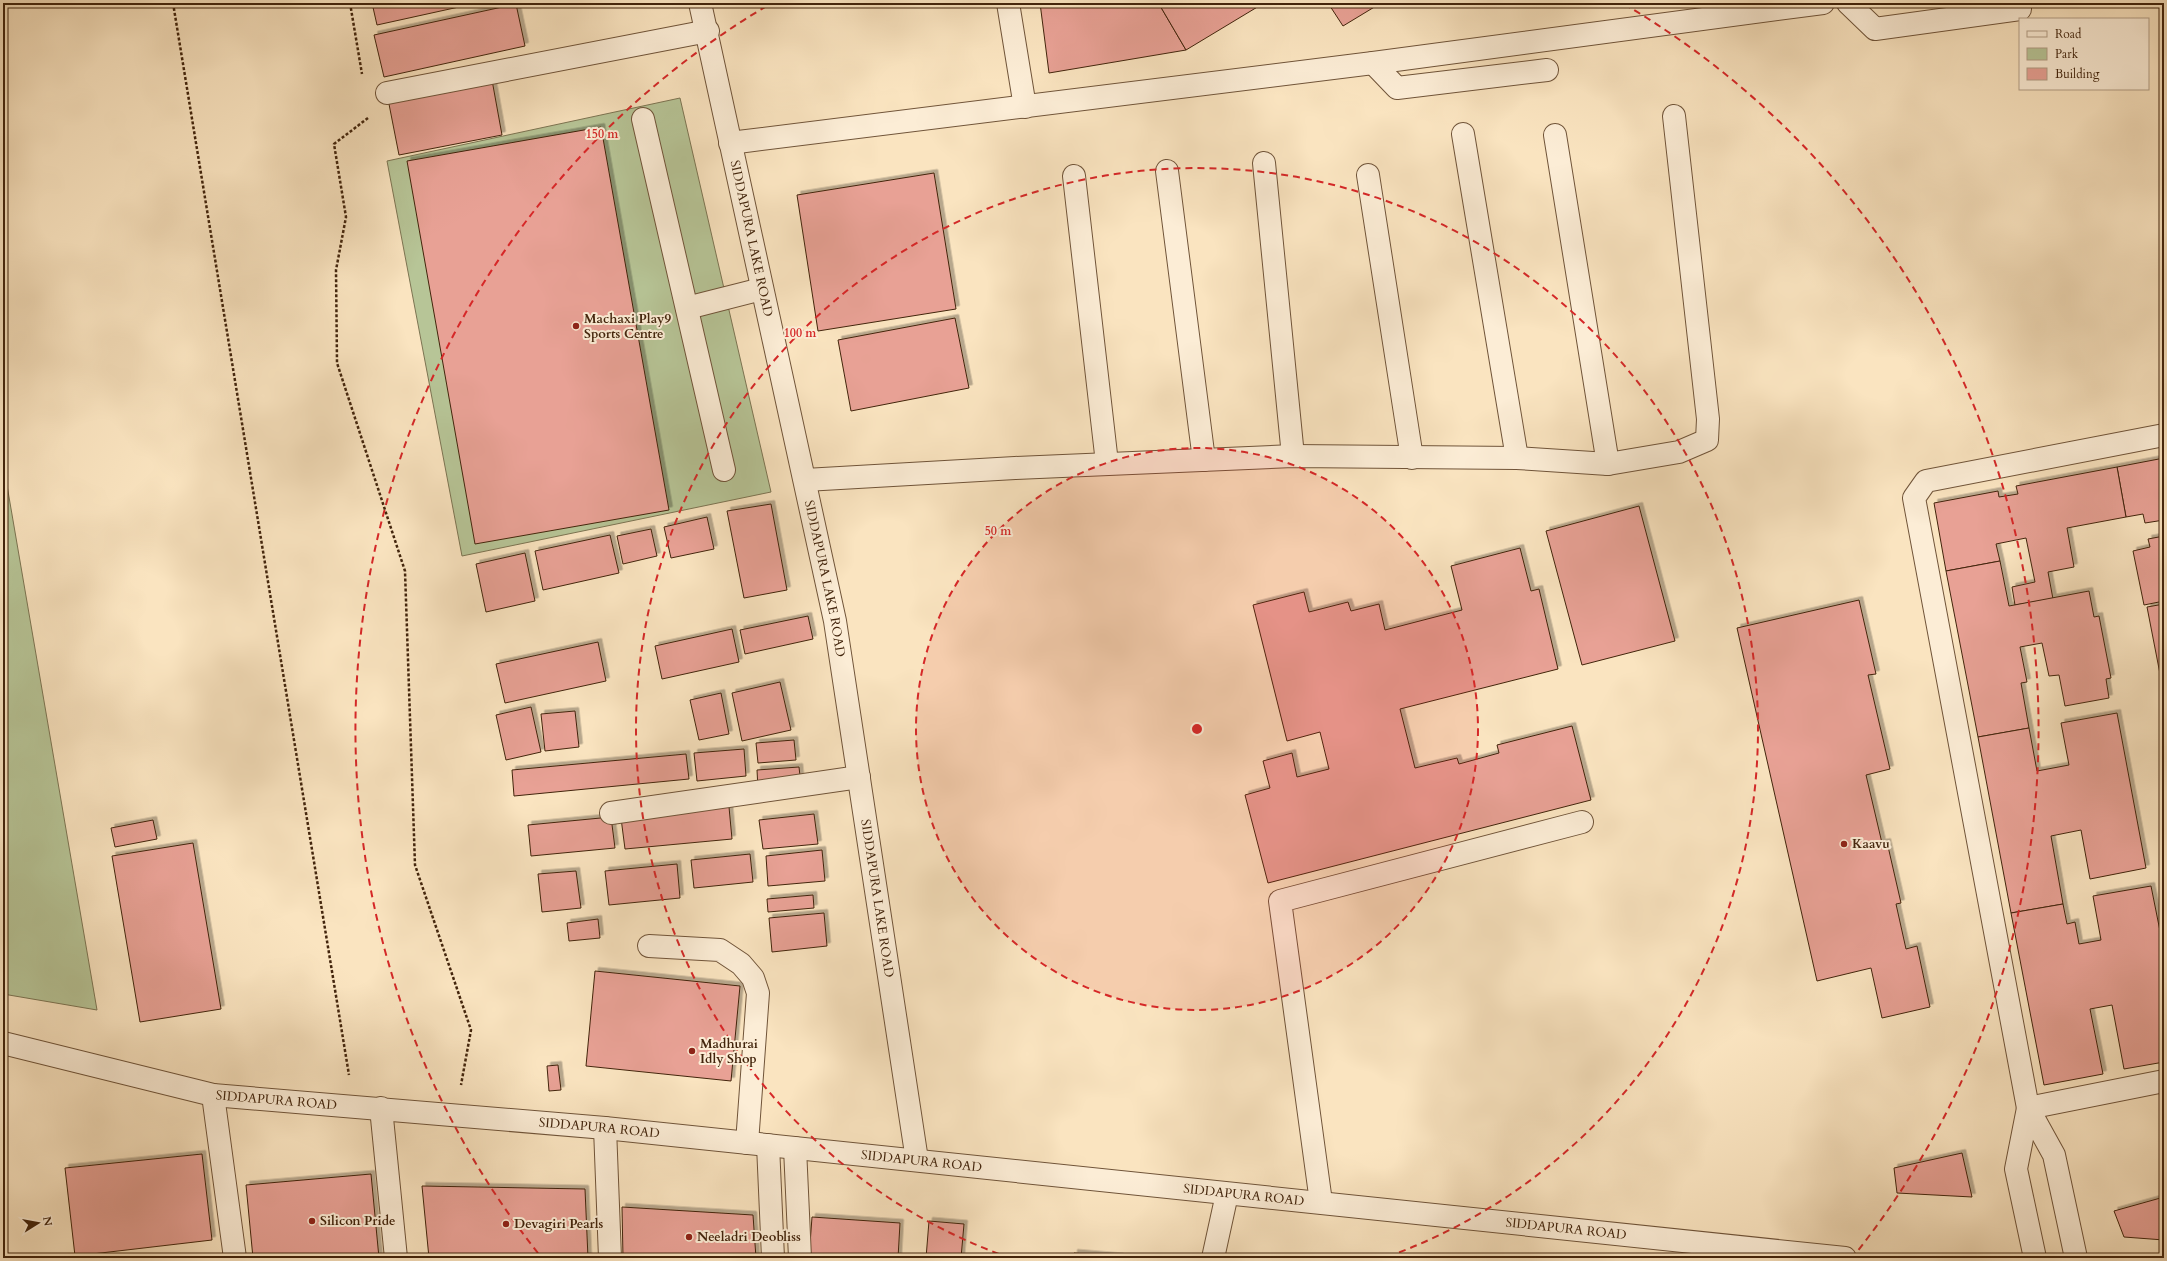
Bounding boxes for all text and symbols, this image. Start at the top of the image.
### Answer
legend [2019,18,2149,90]
text: Road [2055,26,2082,42]
text: Park [2055,46,2079,62]
text: Building [2055,66,2100,82]
text: 150 m [586,126,619,142]
street label: SIDDAPURA LAKE ROAD [726,158,777,318]
place label: Machaxi Play9 Sports Centre [584,310,671,343]
marker: Machaxi Play9 Sports Centre [571,321,581,331]
text: 100 m [784,325,817,341]
street label: SIDDAPURA LAKE ROAD [800,498,849,658]
text: 50 m [985,523,1012,539]
centre of rings [1190,722,1204,736]
street label: SIDDAPURA LAKE ROAD [856,818,898,979]
place label: Kaavu [1852,835,1890,853]
marker: Kaavu [1839,839,1849,849]
place label: Madhurai Idly Shop [700,1035,758,1068]
marker: Madhurai Idly Shop [687,1046,697,1056]
street label: SIDDAPURA ROAD [215,1086,338,1114]
street label: SIDDAPURA ROAD [538,1113,661,1143]
street label: SIDDAPURA ROAD [860,1146,983,1176]
street label: SIDDAPURA ROAD [1182,1180,1305,1210]
north arrow [18,1203,58,1243]
place label: Silicon Pride [320,1212,396,1230]
street label: SIDDAPURA ROAD [1505,1213,1627,1244]
text: N [39,1215,56,1228]
place label: Devagiri Pearls [514,1215,604,1233]
marker: Silicon Pride [307,1216,317,1226]
marker: Devagiri Pearls [501,1219,511,1229]
place label: Neeladri Deobliss [697,1228,801,1246]
marker: Neeladri Deobliss [684,1232,694,1242]

